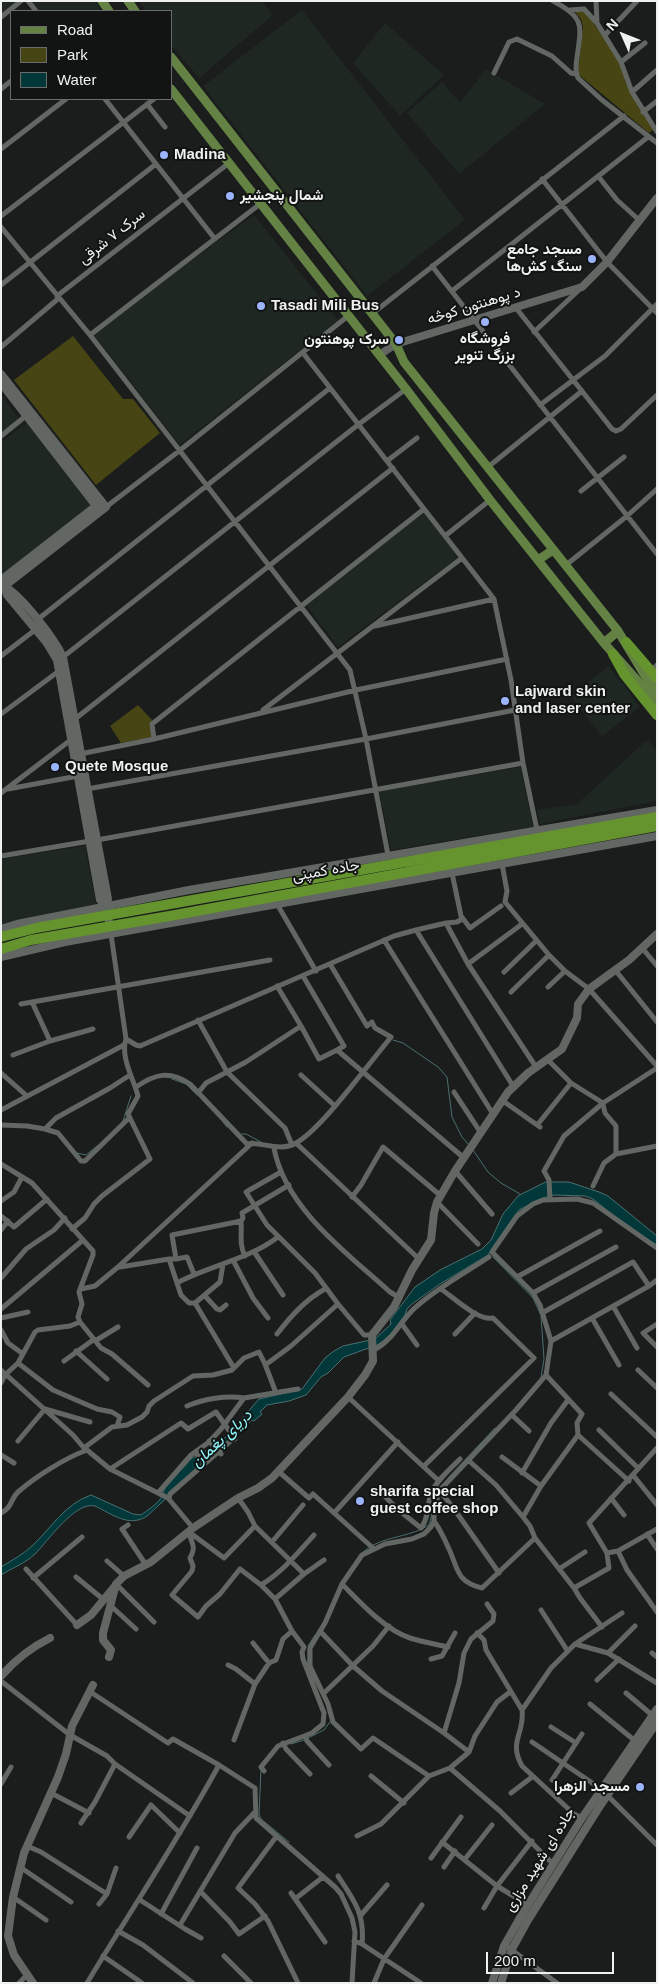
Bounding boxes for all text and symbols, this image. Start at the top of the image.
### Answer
legend [10,10,172,100]
north arrow [598,10,648,60]
text: N [603,15,621,34]
text: Road [57,21,93,38]
text: Park [57,46,88,63]
text: Water [57,71,96,88]
place label: Madina [174,146,226,164]
marker: Madina [158,149,170,161]
place label: شمال پنجشیر [240,187,323,205]
marker: شمال پنجشیر [224,190,236,202]
street label: سرک ۷ شرقی [75,205,149,269]
place label: مسجد جامع سنگ کش‌ها [506,241,582,276]
marker: مسجد جامع سنگ کش‌ها [586,253,598,265]
street label: د پوهنتون کوڅه [425,283,523,329]
place label: Tasadi Mili Bus [271,297,379,315]
marker: Tasadi Mili Bus [255,300,267,312]
marker: فروشگاه بزرگ تنویر [479,316,491,328]
place label: فروشگاه بزرگ تنویر [455,330,515,365]
place label: سرک پوهنتون [304,331,389,349]
marker: سرک پوهنتون [393,334,405,346]
place label: Lajward skin and laser center [515,683,630,718]
marker: Lajward skin and laser center [499,695,511,707]
place label: Quete Mosque [65,758,168,776]
marker: Quete Mosque [49,761,61,773]
street label: جاده کمپنی [291,856,361,886]
water label: دریای پغمان [188,1406,256,1472]
place label: sharifa special guest coffee shop [370,1483,498,1518]
marker: sharifa special guest coffee shop [354,1495,366,1507]
place label: مسجد الزهرا [554,1778,630,1796]
marker: مسجد الزهرا [634,1781,646,1793]
street label: جاده ای شهید مزاری [501,1805,579,1915]
scale bar [488,1942,616,1974]
text: 200 m [494,1952,536,1969]

